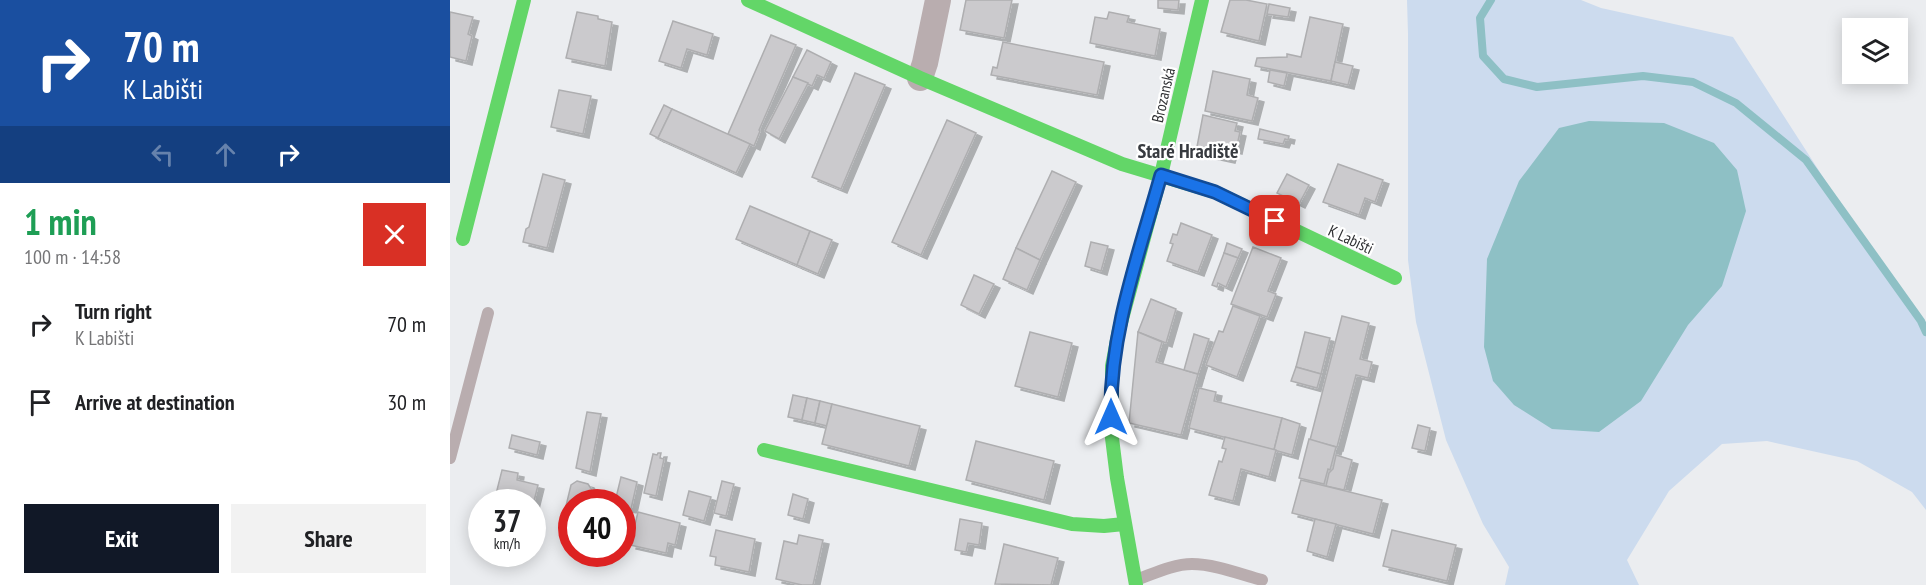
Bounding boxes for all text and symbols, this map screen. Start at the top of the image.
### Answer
map controls [1842,18,1908,84]
button: layers [1842,18,1908,84]
text: 70 m [123,19,200,74]
icon: right [24,24,102,102]
street label: Brozanská [1147,66,1179,124]
text: K Labišti [123,72,203,106]
icon: left [146,138,179,171]
icon: ahead [209,138,242,171]
icon: right [272,138,305,171]
district label: Staré Hradiště [1138,138,1238,164]
pin [1249,195,1300,246]
text: 1 min [24,198,97,245]
button: close [363,203,426,266]
icon: arrive [1258,204,1291,237]
street label: K Labišti [1325,220,1377,258]
text: 100 m · 14:58 [24,244,121,270]
text: Turn right [75,297,152,325]
icon: right [24,308,57,341]
text: 70 m [387,310,426,338]
text: K Labišti [75,325,134,351]
position arrow [1079,385,1143,449]
icon: arrive [24,386,57,419]
text: Arrive at destination [75,388,235,416]
text: 30 m [387,388,426,416]
speed limit sign: 40 [558,489,636,567]
text: 37 [493,501,521,540]
button: Exit [24,504,219,573]
button: Share [231,504,426,573]
text: km/h [494,534,520,553]

